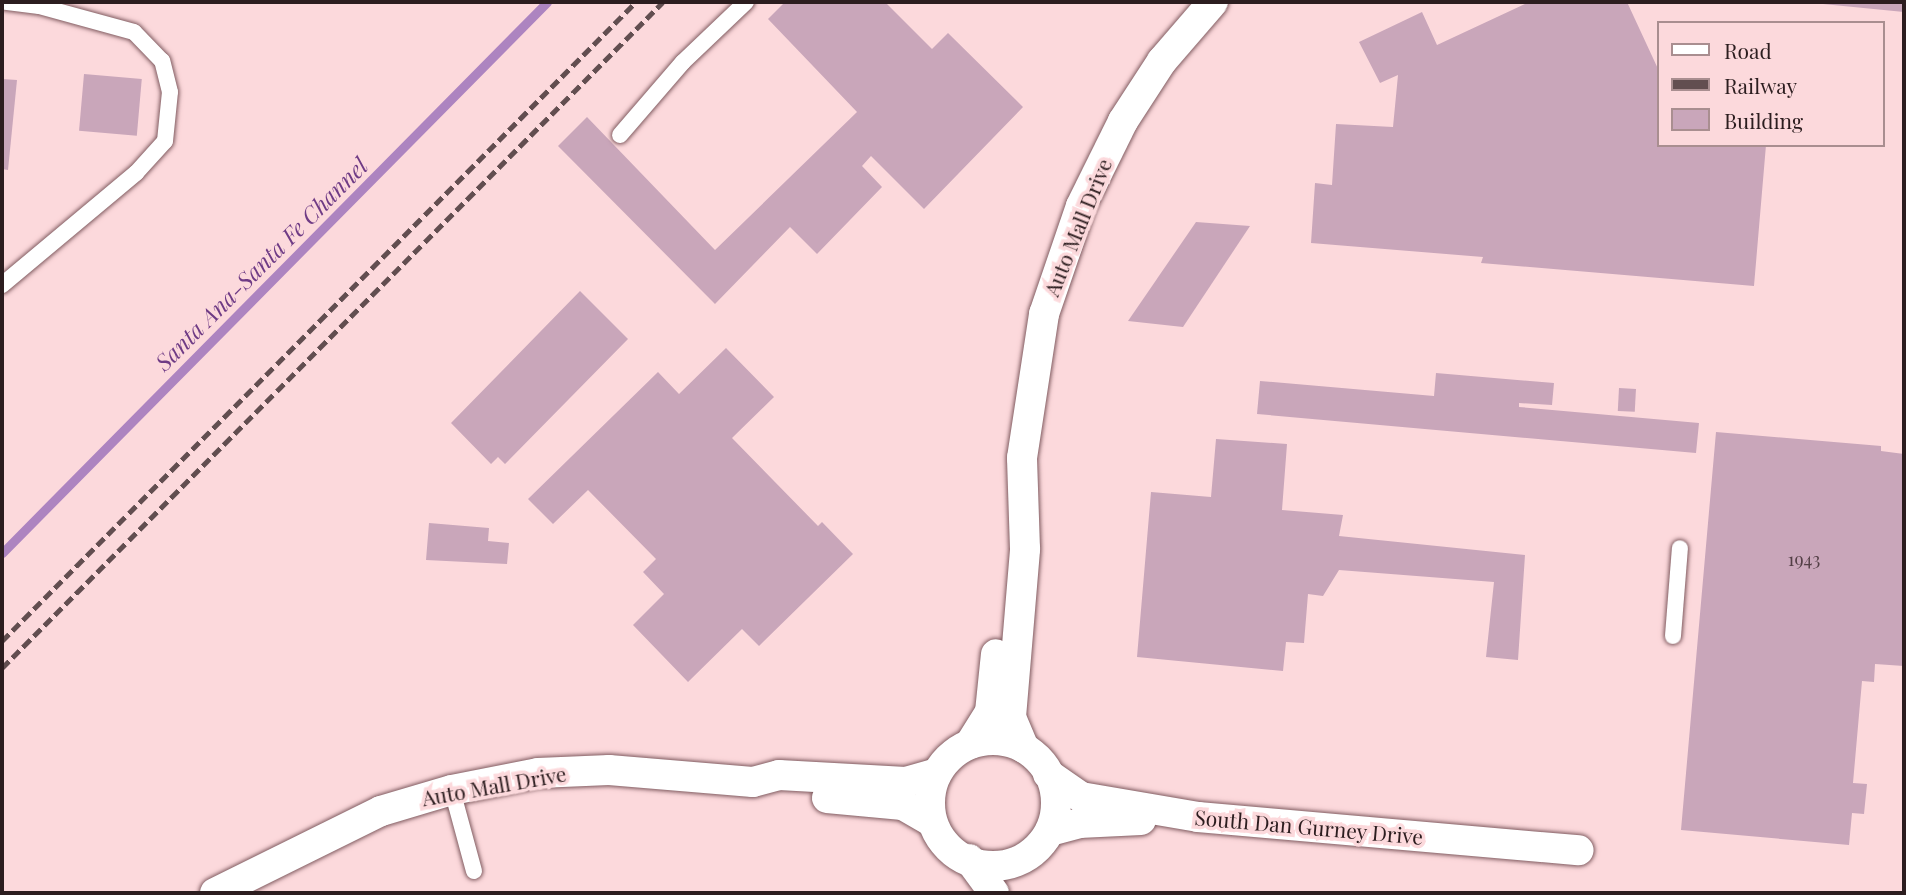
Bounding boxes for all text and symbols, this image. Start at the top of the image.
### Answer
legend [1658,21,1885,147]
text: Road [1724,36,1772,64]
text: Railway [1724,71,1797,99]
text: Building [1724,106,1803,134]
water label: Santa Ana-Santa Fe Channel [149,152,373,376]
street label: Auto Mall Drive [1038,154,1116,300]
house number: 1943 [1788,548,1820,570]
street label: Auto Mall Drive [420,760,568,810]
street label: South Dan Gurney Drive [1193,803,1425,849]

